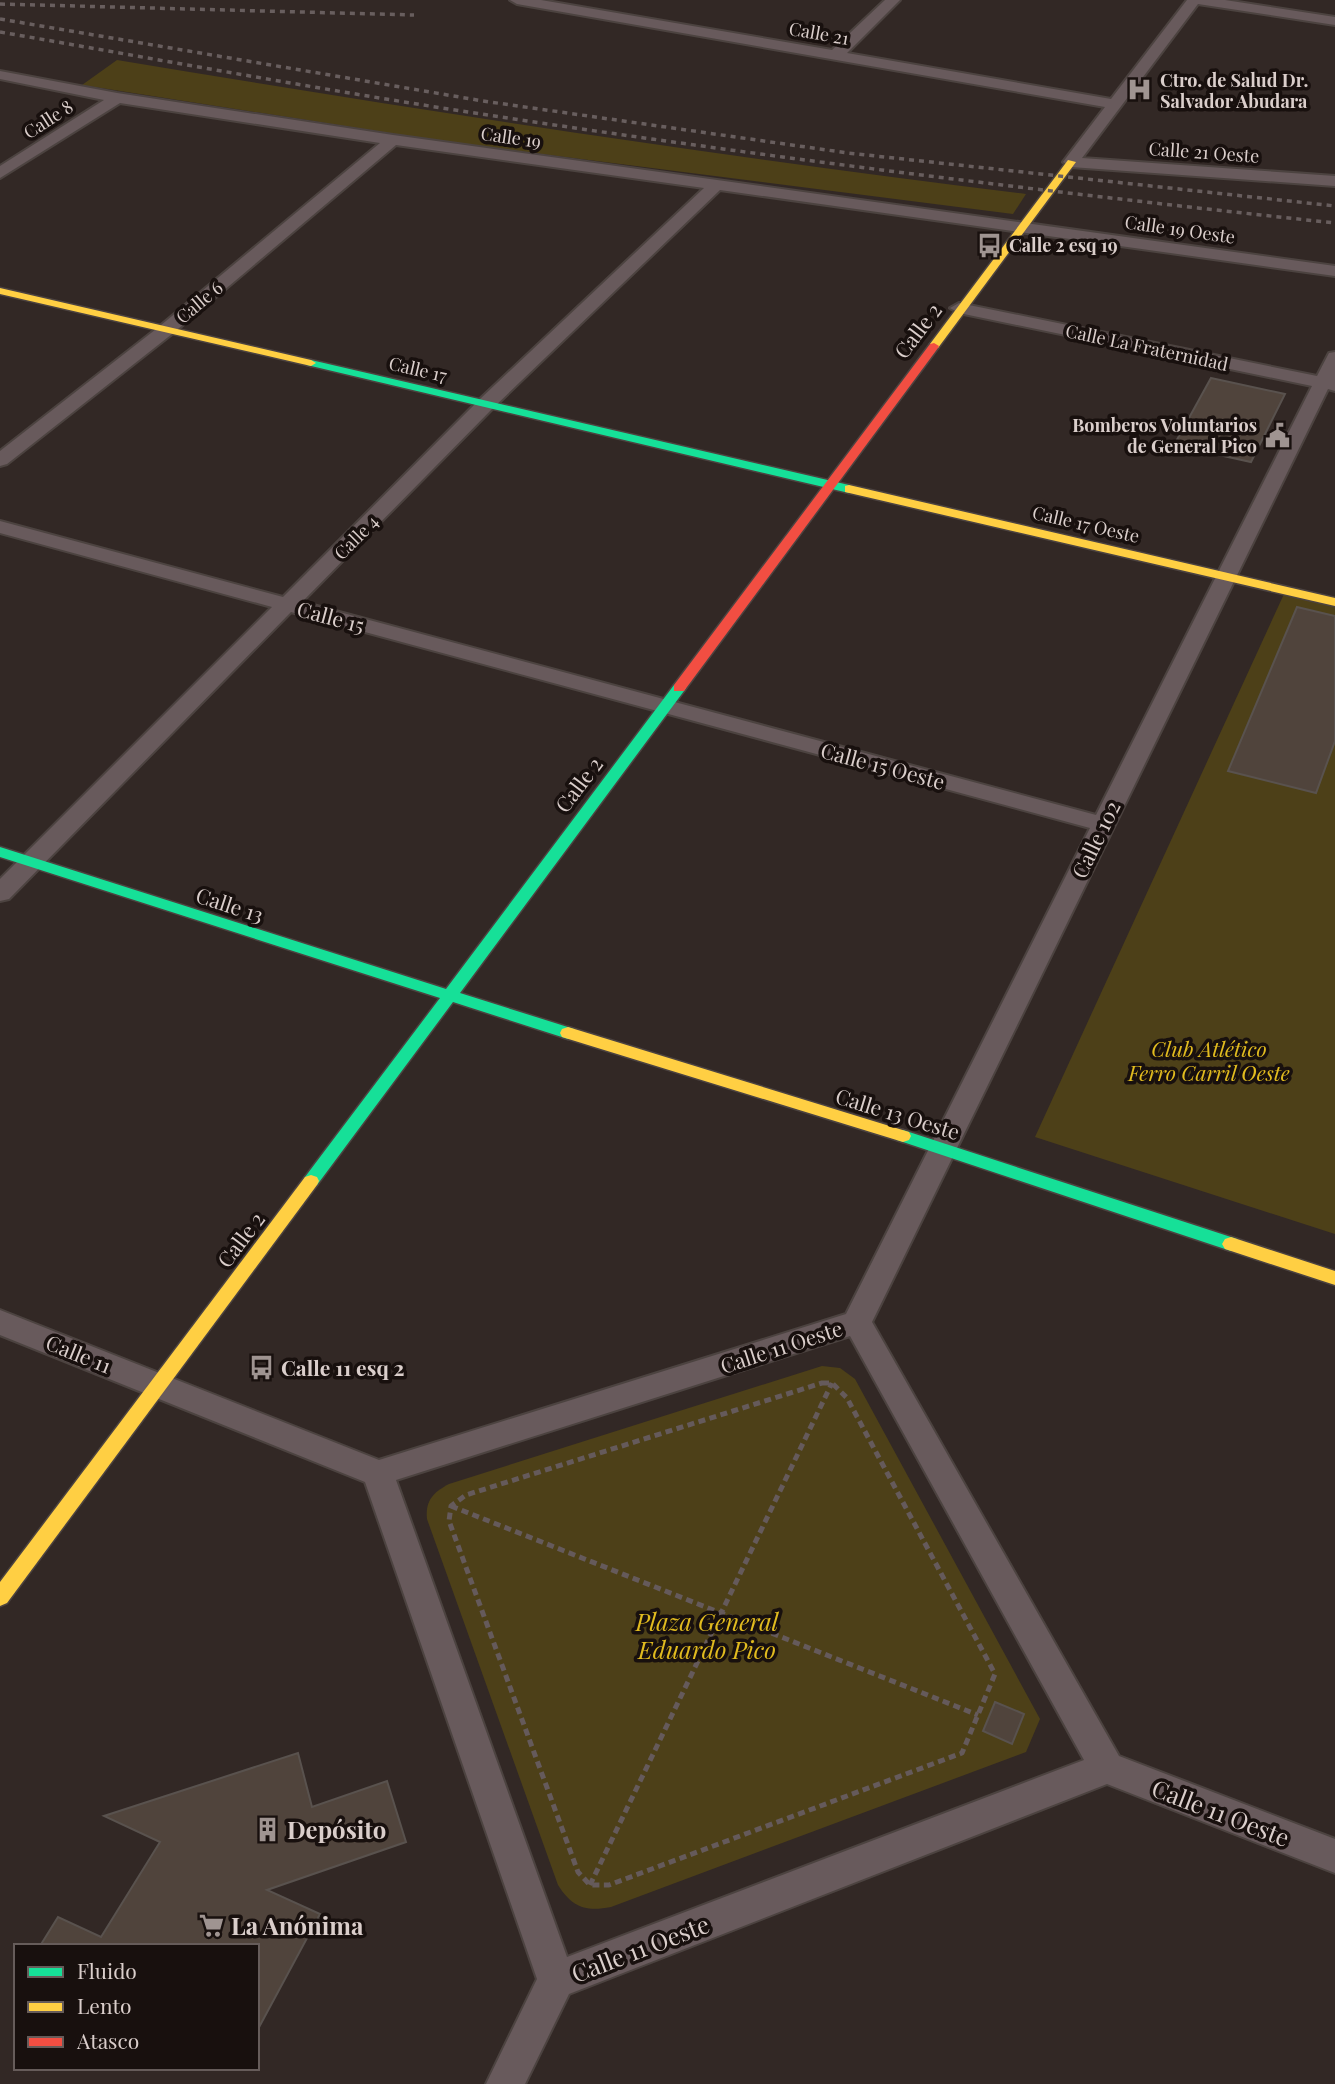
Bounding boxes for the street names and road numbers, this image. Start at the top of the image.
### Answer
street label: Calle 21 [787,16,851,50]
street label: Calle 8 [19,94,77,144]
street label: Calle 19 [479,121,543,153]
street label: Calle 21 Oeste [1148,136,1260,168]
street label: Calle 19 Oeste [1123,209,1237,249]
street label: Calle 6 [170,275,228,329]
street label: Calle 2 [887,297,947,363]
street label: Calle La Fraternidad [1064,318,1231,376]
street label: Calle 17 [387,351,450,387]
street label: Calle 17 Oeste [1030,500,1142,548]
street label: Calle 4 [329,510,383,564]
street label: Calle 15 [294,594,368,638]
street label: Calle 15 Oeste [818,735,948,795]
street label: Calle 2 [548,751,608,817]
street label: Calle 102 [1064,796,1126,882]
street label: Calle 13 [193,880,267,928]
street label: Calle 13 Oeste [833,1081,963,1145]
street label: Calle 2 [210,1206,270,1272]
street label: Calle 11 Oeste [716,1313,846,1379]
street label: Calle 11 [42,1327,116,1379]
street label: Calle 11 Oeste [1148,1771,1294,1853]
street label: Calle 11 Oeste [567,1907,713,1989]

